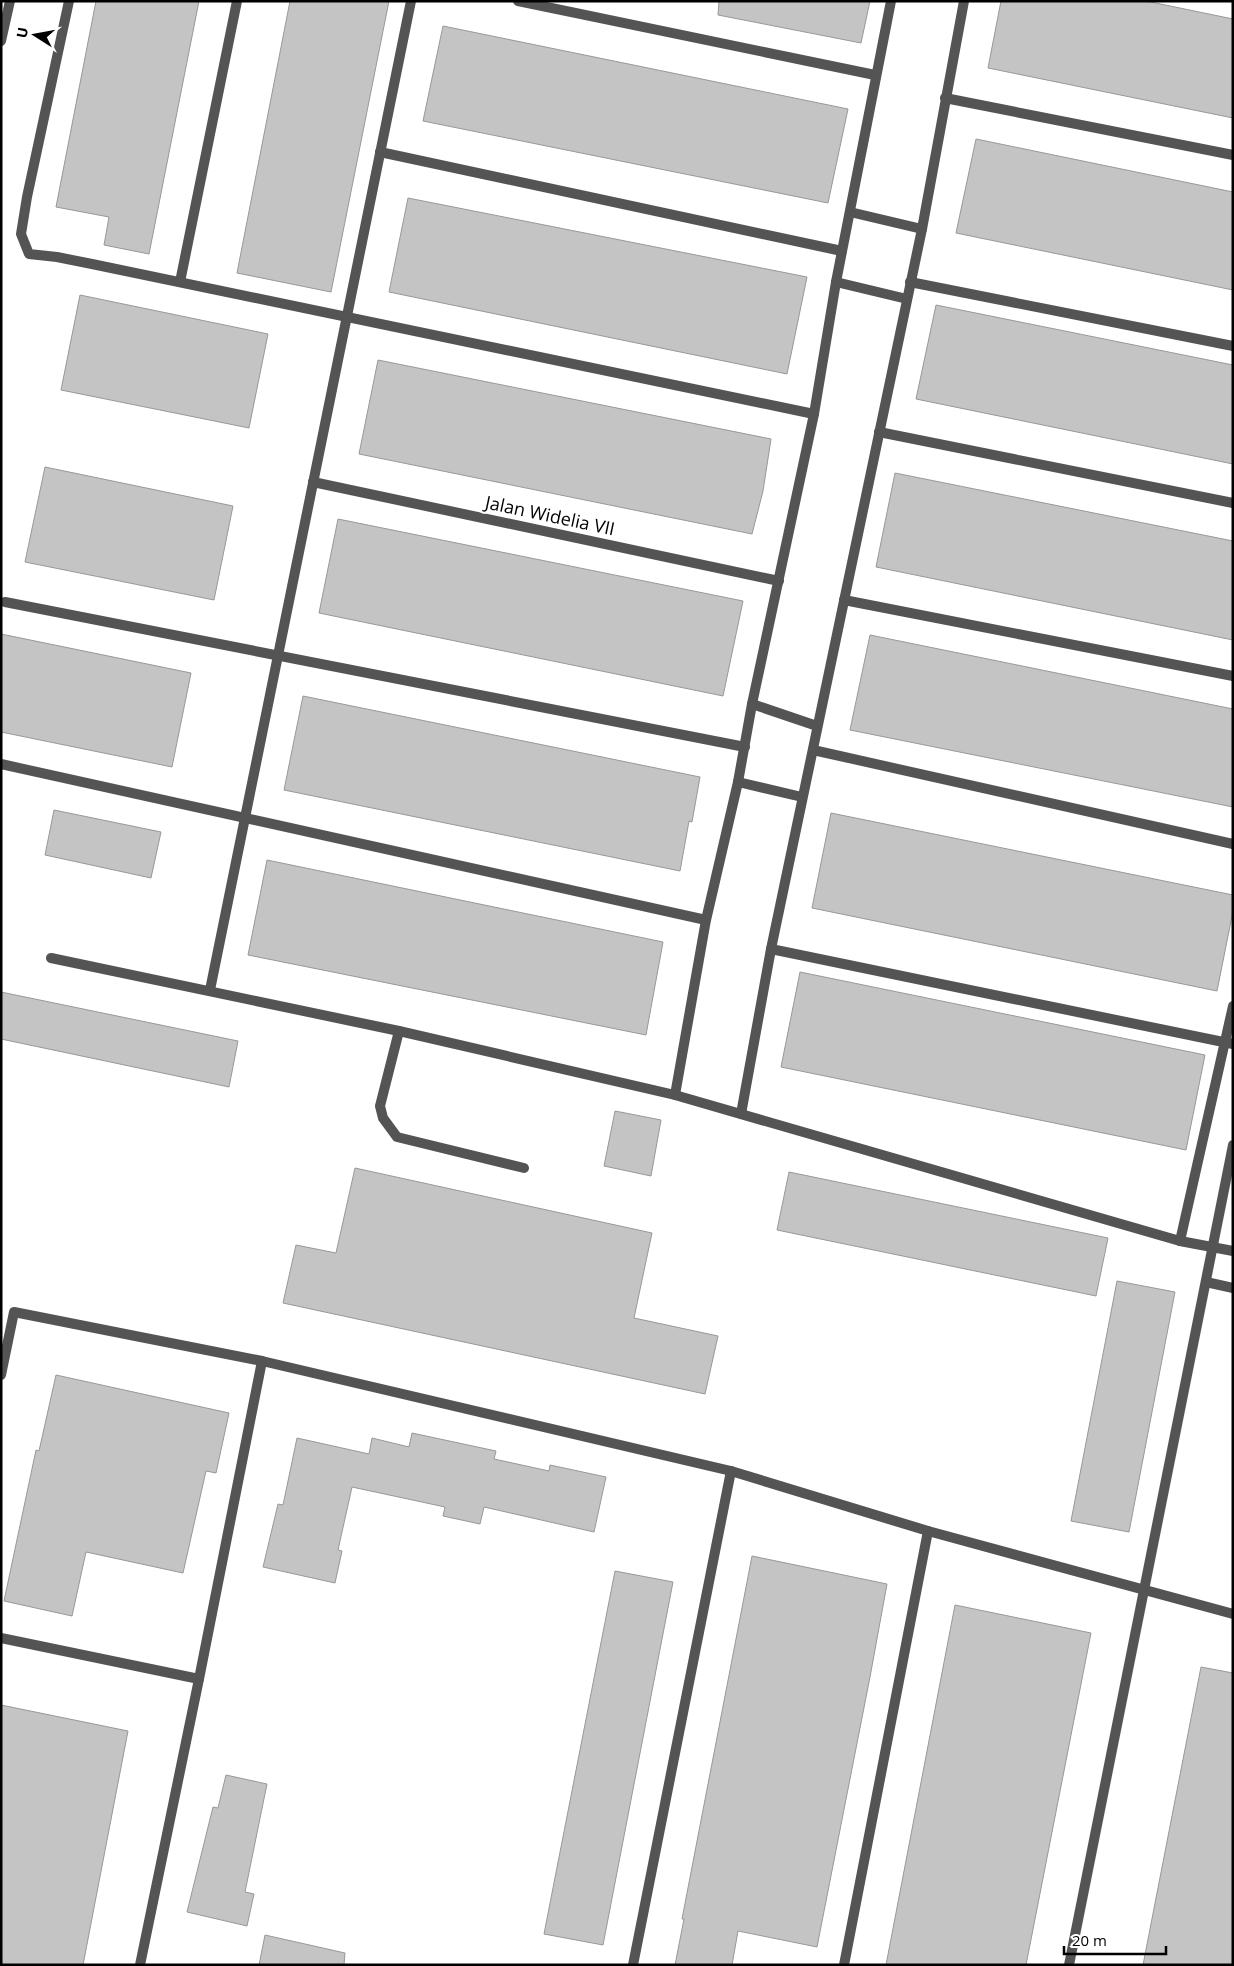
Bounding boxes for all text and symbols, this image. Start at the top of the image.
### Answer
north arrow [10,10,60,60]
text: U [11,25,32,39]
street label: Jalan Widelia VII [481,489,617,540]
scale bar [1064,1924,1166,1956]
text: 20 m [1072,1930,1107,1950]

